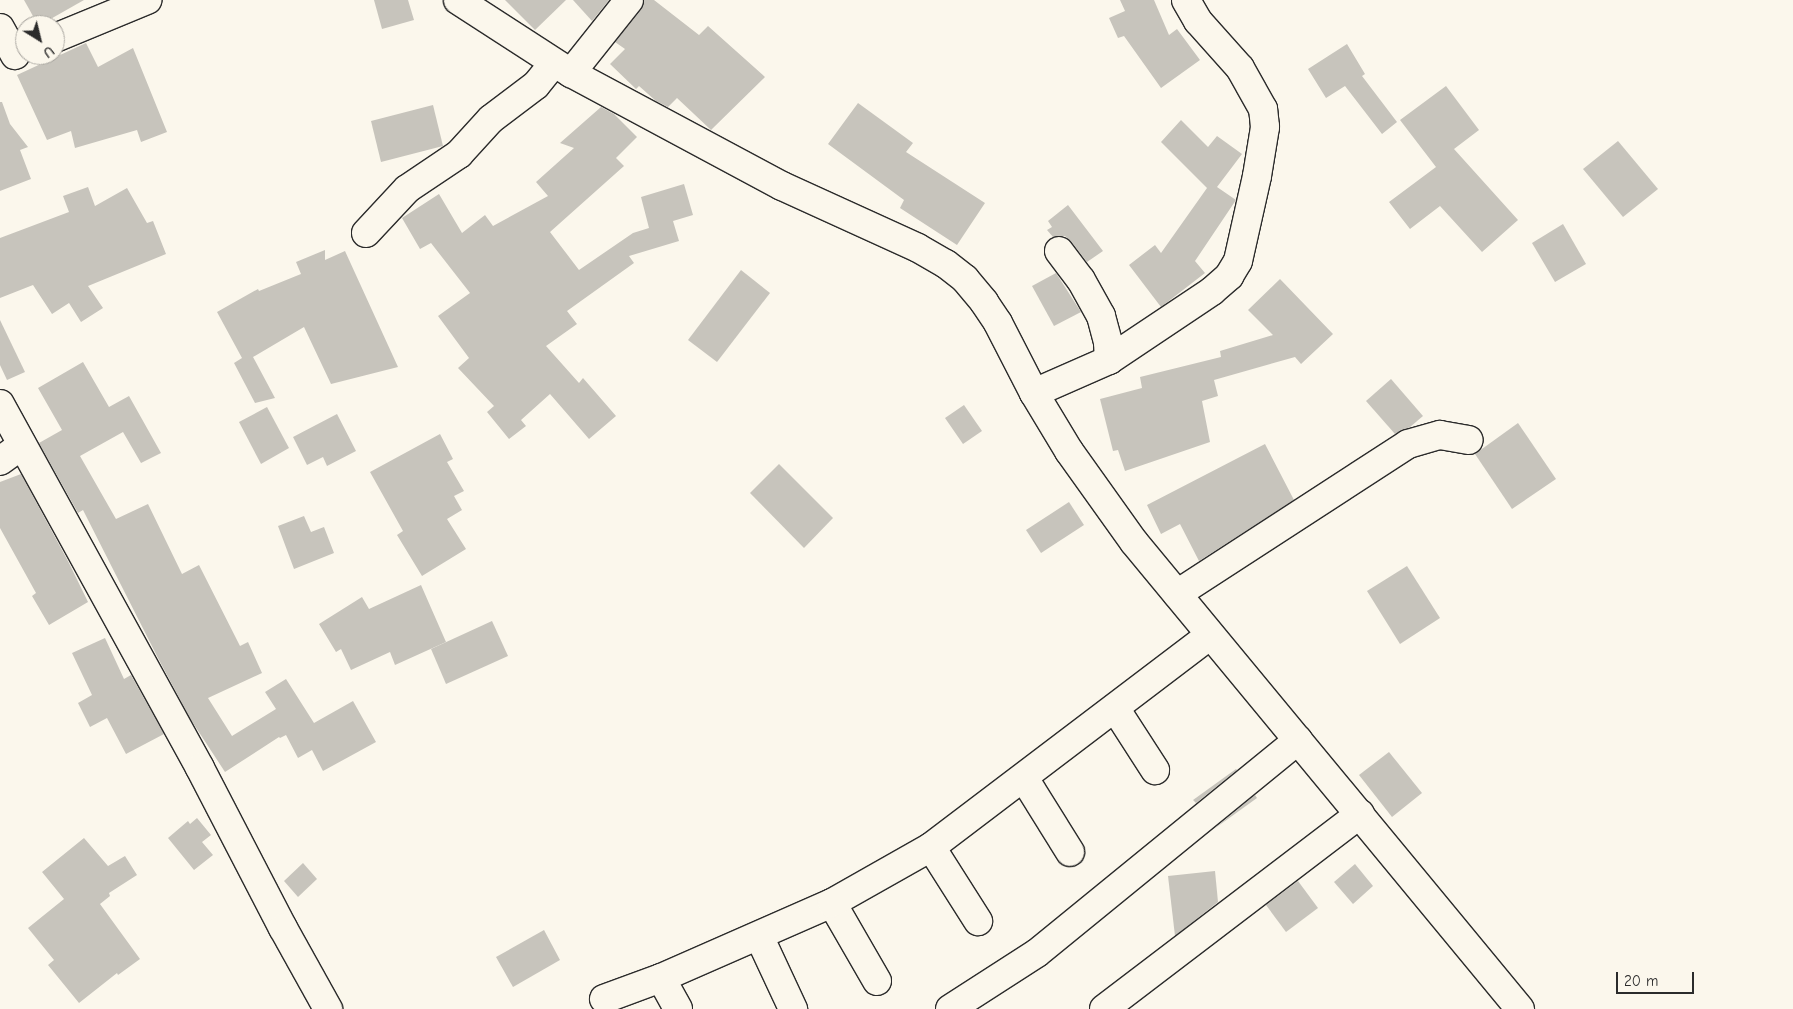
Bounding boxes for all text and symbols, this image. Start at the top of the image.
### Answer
north arrow [15,15,65,65]
text: U [40,42,57,61]
scale bar [1618,962,1696,994]
text: 20 m [1624,972,1658,990]

